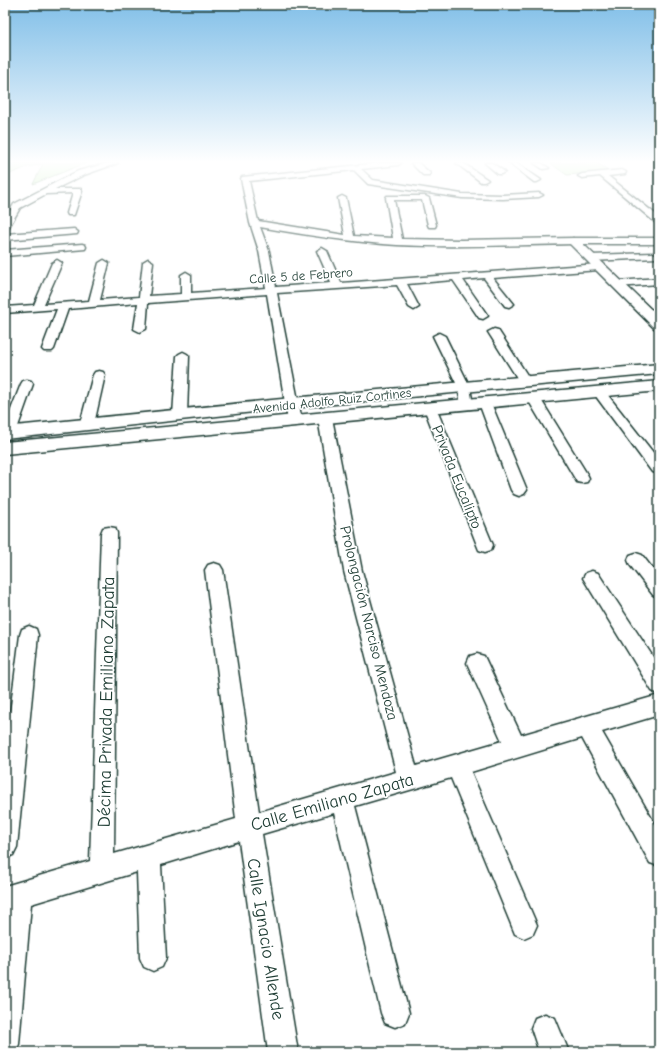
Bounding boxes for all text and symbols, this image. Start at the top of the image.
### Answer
street label: Calle 5 de Febrero [249,264,353,287]
street label: Avenida Adolfo Ruiz Cortines [252,385,412,416]
street label: Privada Eucalipto [428,423,486,531]
street label: Prolongación Narciso Mendoza [336,524,402,722]
street label: Décima Privada Emiliano Zapata [94,576,119,828]
street label: Calle Emiliano Zapata [248,769,416,836]
street label: Calle Ignacio Allende [242,857,289,1021]

